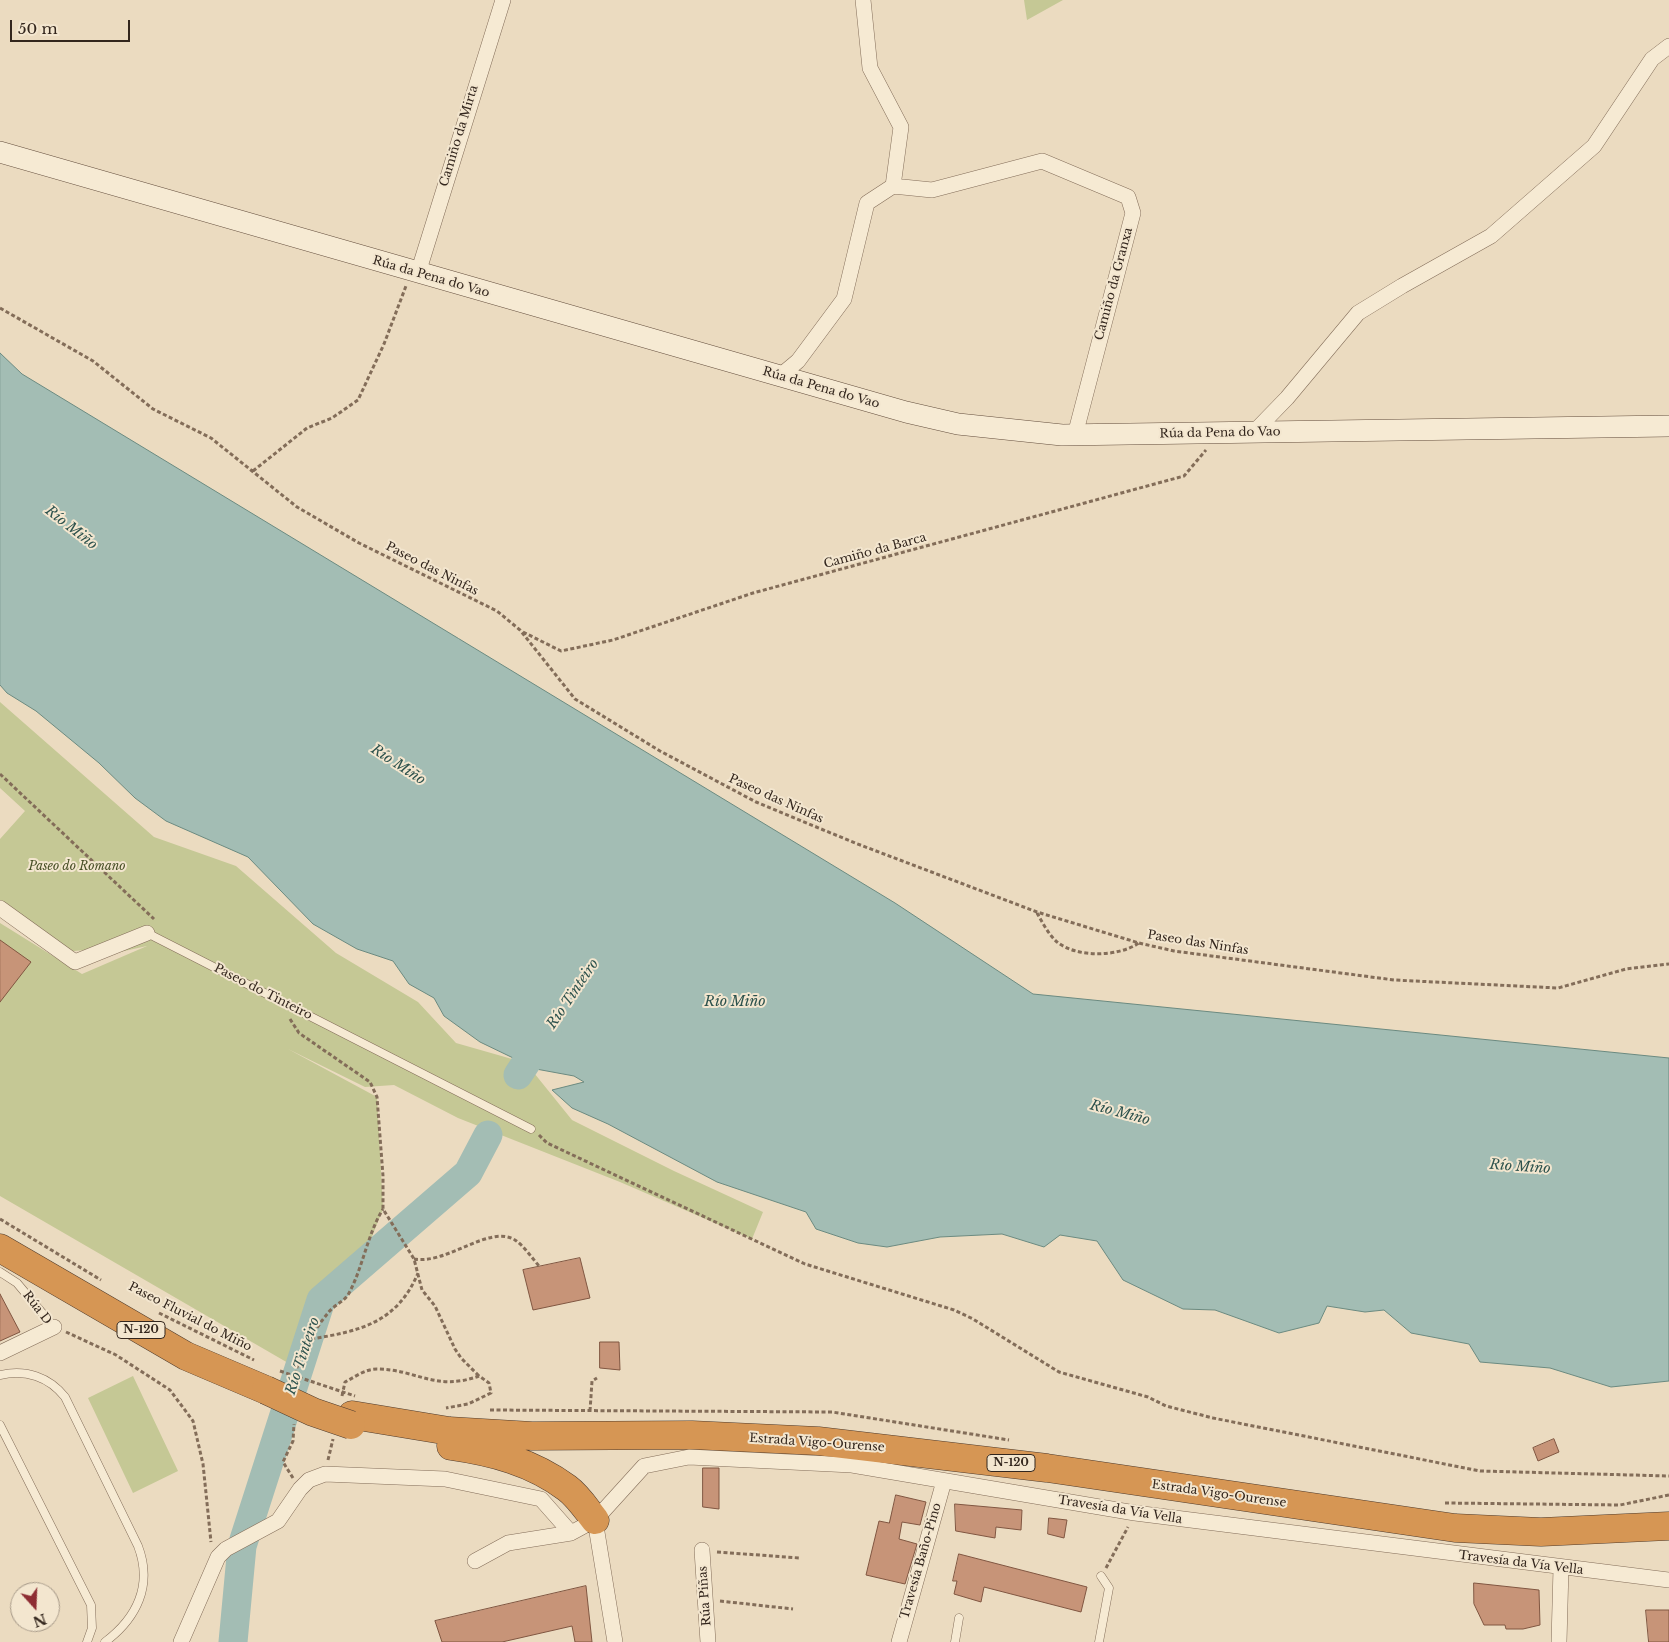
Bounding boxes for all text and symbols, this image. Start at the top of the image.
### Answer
scale bar [12,10,132,42]
text: 50 m [18,19,58,38]
street label: Camiño da Mirta [437,84,481,188]
street label: Camiño da Granxa [1092,226,1136,342]
street label: Rúa da Pena do Vao [371,253,491,301]
street label: Rúa da Pena do Vao [761,364,881,412]
street label: Rúa da Pena do Vao [1159,425,1281,441]
water label: Río Miño [42,503,100,553]
street label: Camiño da Barca [822,530,928,572]
street label: Paseo das Ninfas [383,539,481,599]
water label: Río Miño [368,741,428,789]
street label: Paseo das Ninfas [726,772,826,826]
park label: Paseo do Romano [28,860,126,874]
street label: Paseo das Ninfas [1146,928,1250,958]
water label: Río Tinteiro [544,956,602,1032]
street label: Paseo do Tinteiro [211,961,315,1023]
water label: Río Miño [704,994,766,1010]
water label: Río Miño [1088,1097,1152,1129]
water label: Río Miño [1489,1156,1551,1178]
street label: Paseo Fluvial do Miño [126,1280,254,1354]
street label: Rúa D [20,1289,54,1327]
water label: Río Tinteiro [283,1315,323,1397]
road number: N-120 [117,1322,165,1338]
street label: Estrada Vigo-Ourense [749,1431,885,1455]
road number: N-120 [987,1455,1035,1472]
street label: Estrada Vigo-Ourense [1151,1477,1287,1511]
street label: Travesía da Vía Vella [1057,1493,1183,1527]
street label: Travesía Baño-Pino [897,1501,945,1621]
street label: Travesía da Vía Vella [1458,1548,1584,1578]
street label: Rúa Piñas [696,1565,714,1627]
north arrow [10,1582,60,1632]
text: N [31,1609,49,1631]

